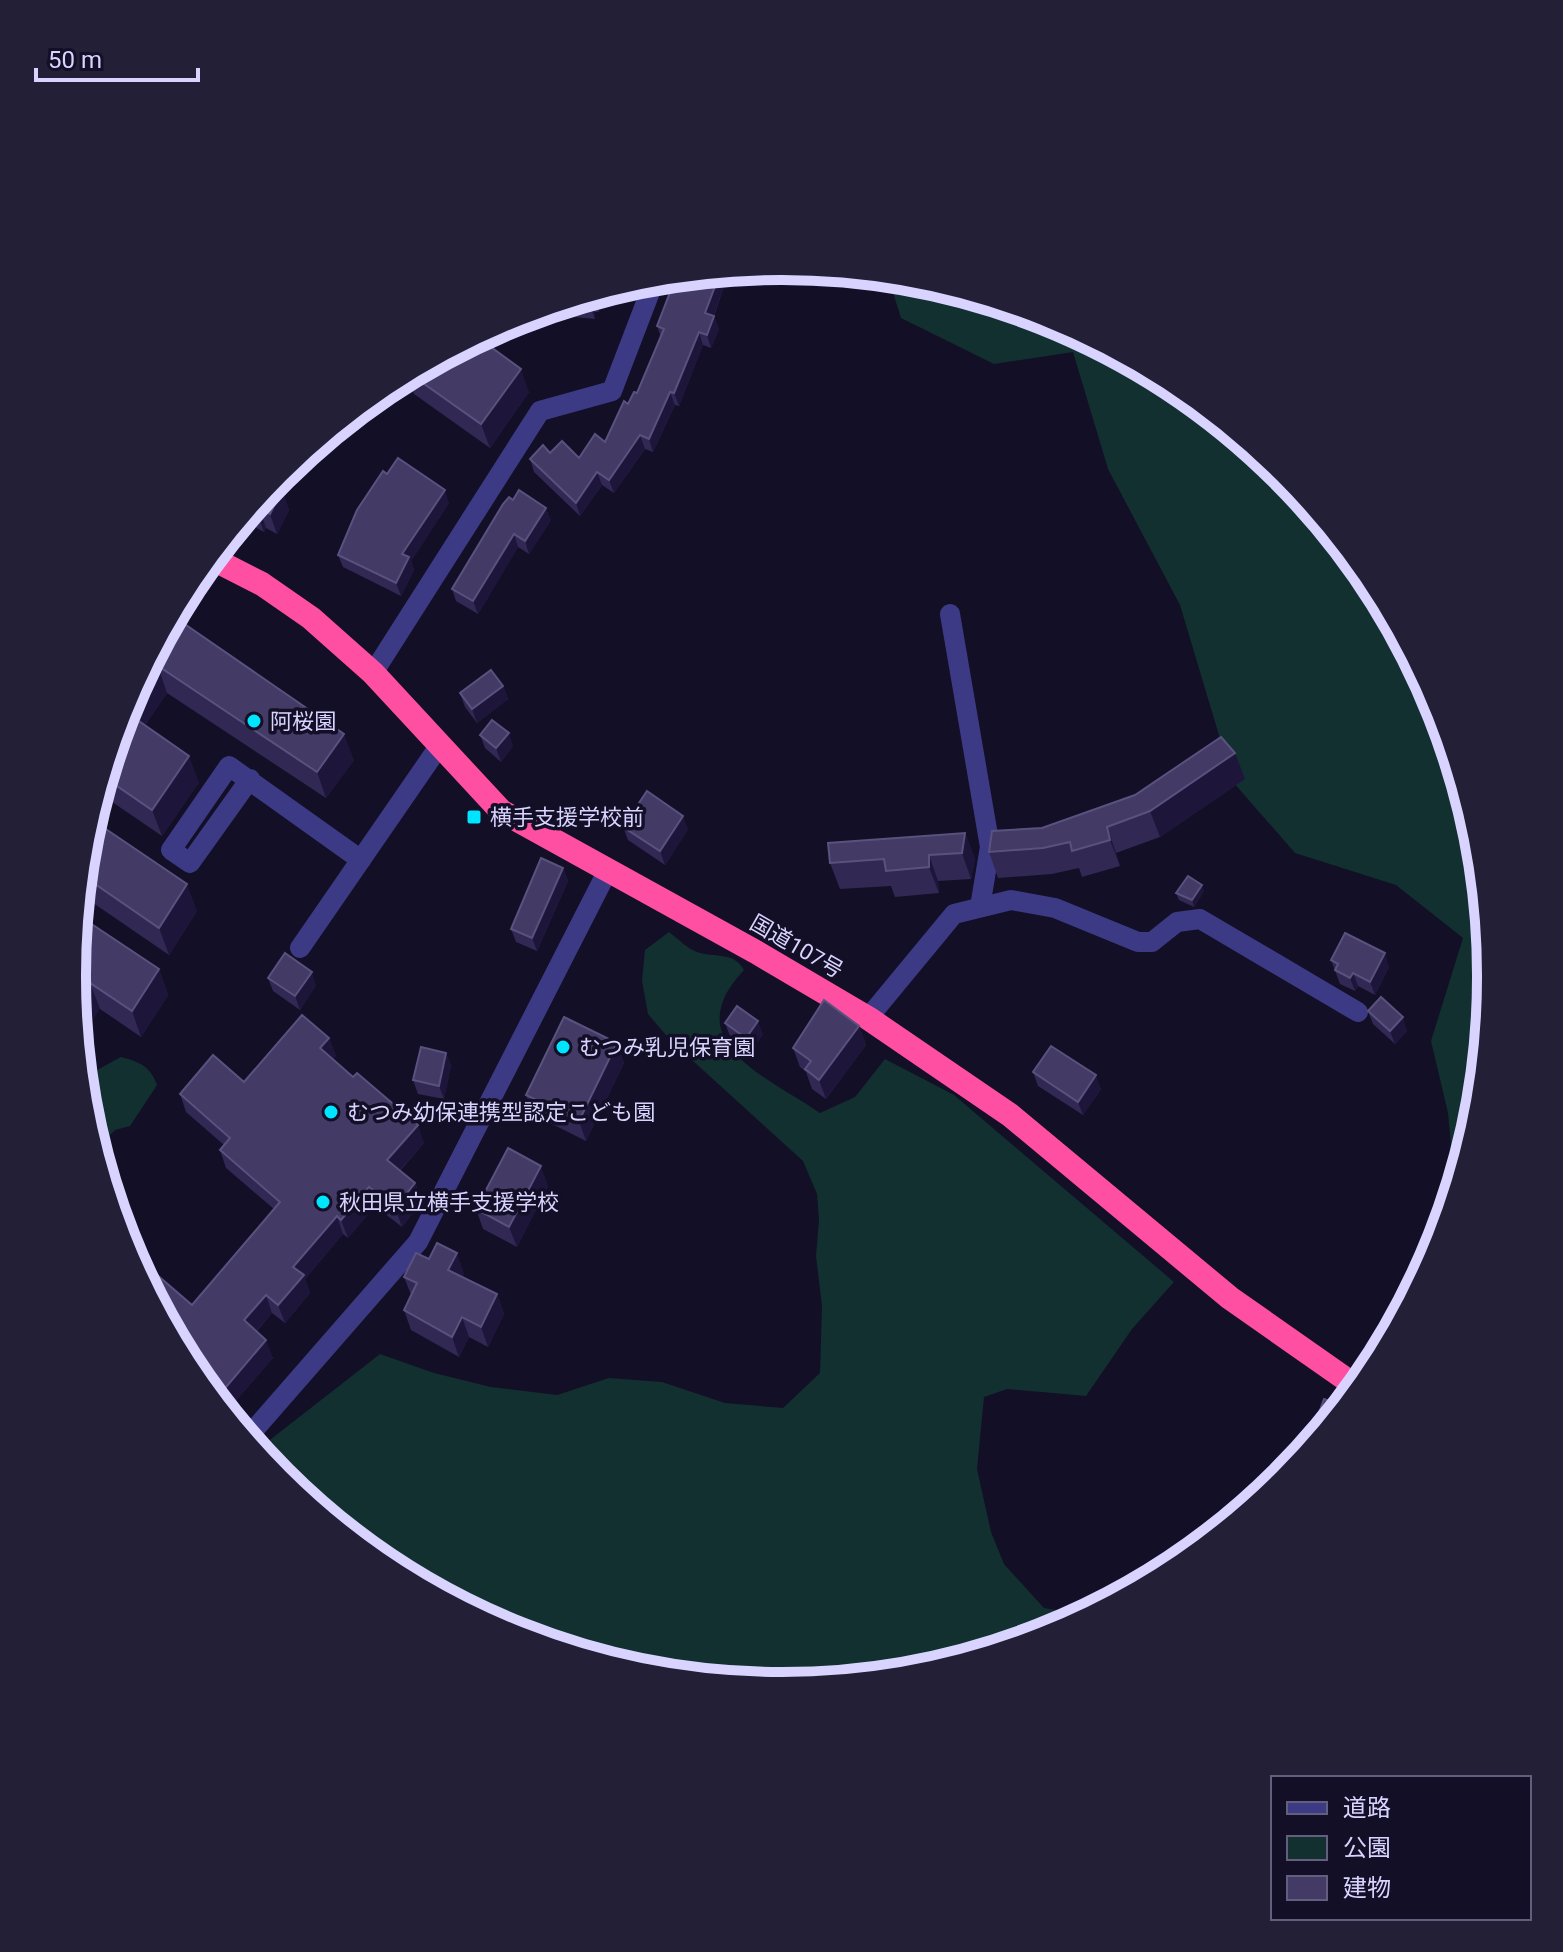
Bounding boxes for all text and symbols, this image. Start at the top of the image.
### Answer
scale bar [36,32,198,82]
text: 50 m [48,46,102,74]
place label: 阿桜園 [270,709,336,734]
marker: 阿桜園 [245,712,263,730]
place label: 横手支援学校前 [490,805,644,830]
marker: 横手支援学校前 [465,808,483,826]
street label: 国道107号 [746,910,848,983]
place label: むつみ乳児保育園 [579,1035,755,1060]
marker: むつみ乳児保育園 [554,1038,572,1056]
place label: むつみ幼保連携型認定こども園 [347,1100,655,1125]
marker: むつみ幼保連携型認定こども園 [322,1103,340,1121]
place label: 秋田県立横手支援学校 [339,1190,559,1215]
marker: 秋田県立横手支援学校 [314,1193,332,1211]
legend [1271,1776,1531,1920]
text: 道路 [1343,1794,1391,1822]
text: 公園 [1343,1834,1391,1862]
text: 建物 [1343,1874,1391,1902]

